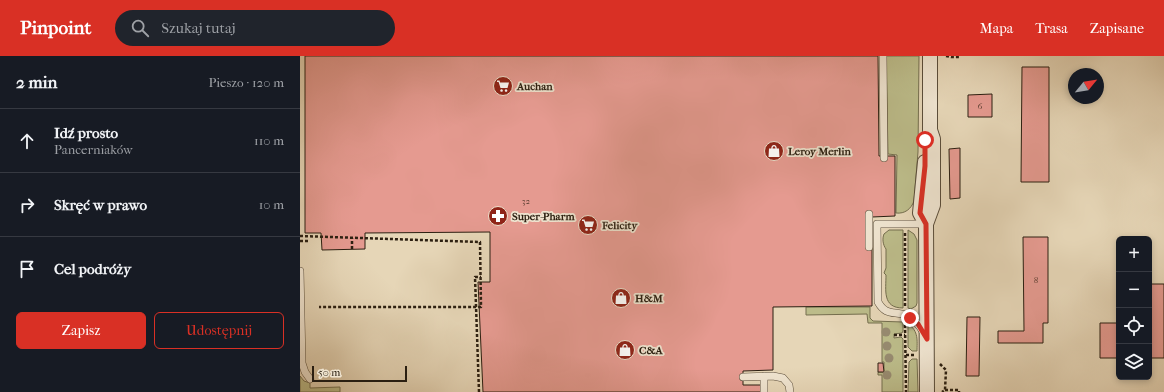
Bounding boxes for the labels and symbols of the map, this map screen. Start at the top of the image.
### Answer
north arrow [1068,68,1104,104]
supermarket icon: Auchan [492,75,514,97]
place label: Auchan [516,80,553,93]
house number: 6 [978,101,983,111]
route start [916,131,934,149]
shop icon: Leroy Merlin [763,140,785,162]
place label: Leroy Merlin [788,145,851,158]
house number: 32 [522,196,531,206]
pharmacy icon: Super-Pharm [487,205,509,227]
place label: Super-Pharm [512,210,575,223]
supermarket icon: Felicity [577,214,599,236]
place label: Felicity [601,219,638,232]
house number: 8 [1034,275,1039,285]
shop icon: H&M [610,287,632,309]
place label: H&M [635,292,663,305]
route end [901,309,919,327]
shop icon: C&A [614,339,636,361]
place label: C&A [639,344,663,357]
scale bar [312,364,407,383]

